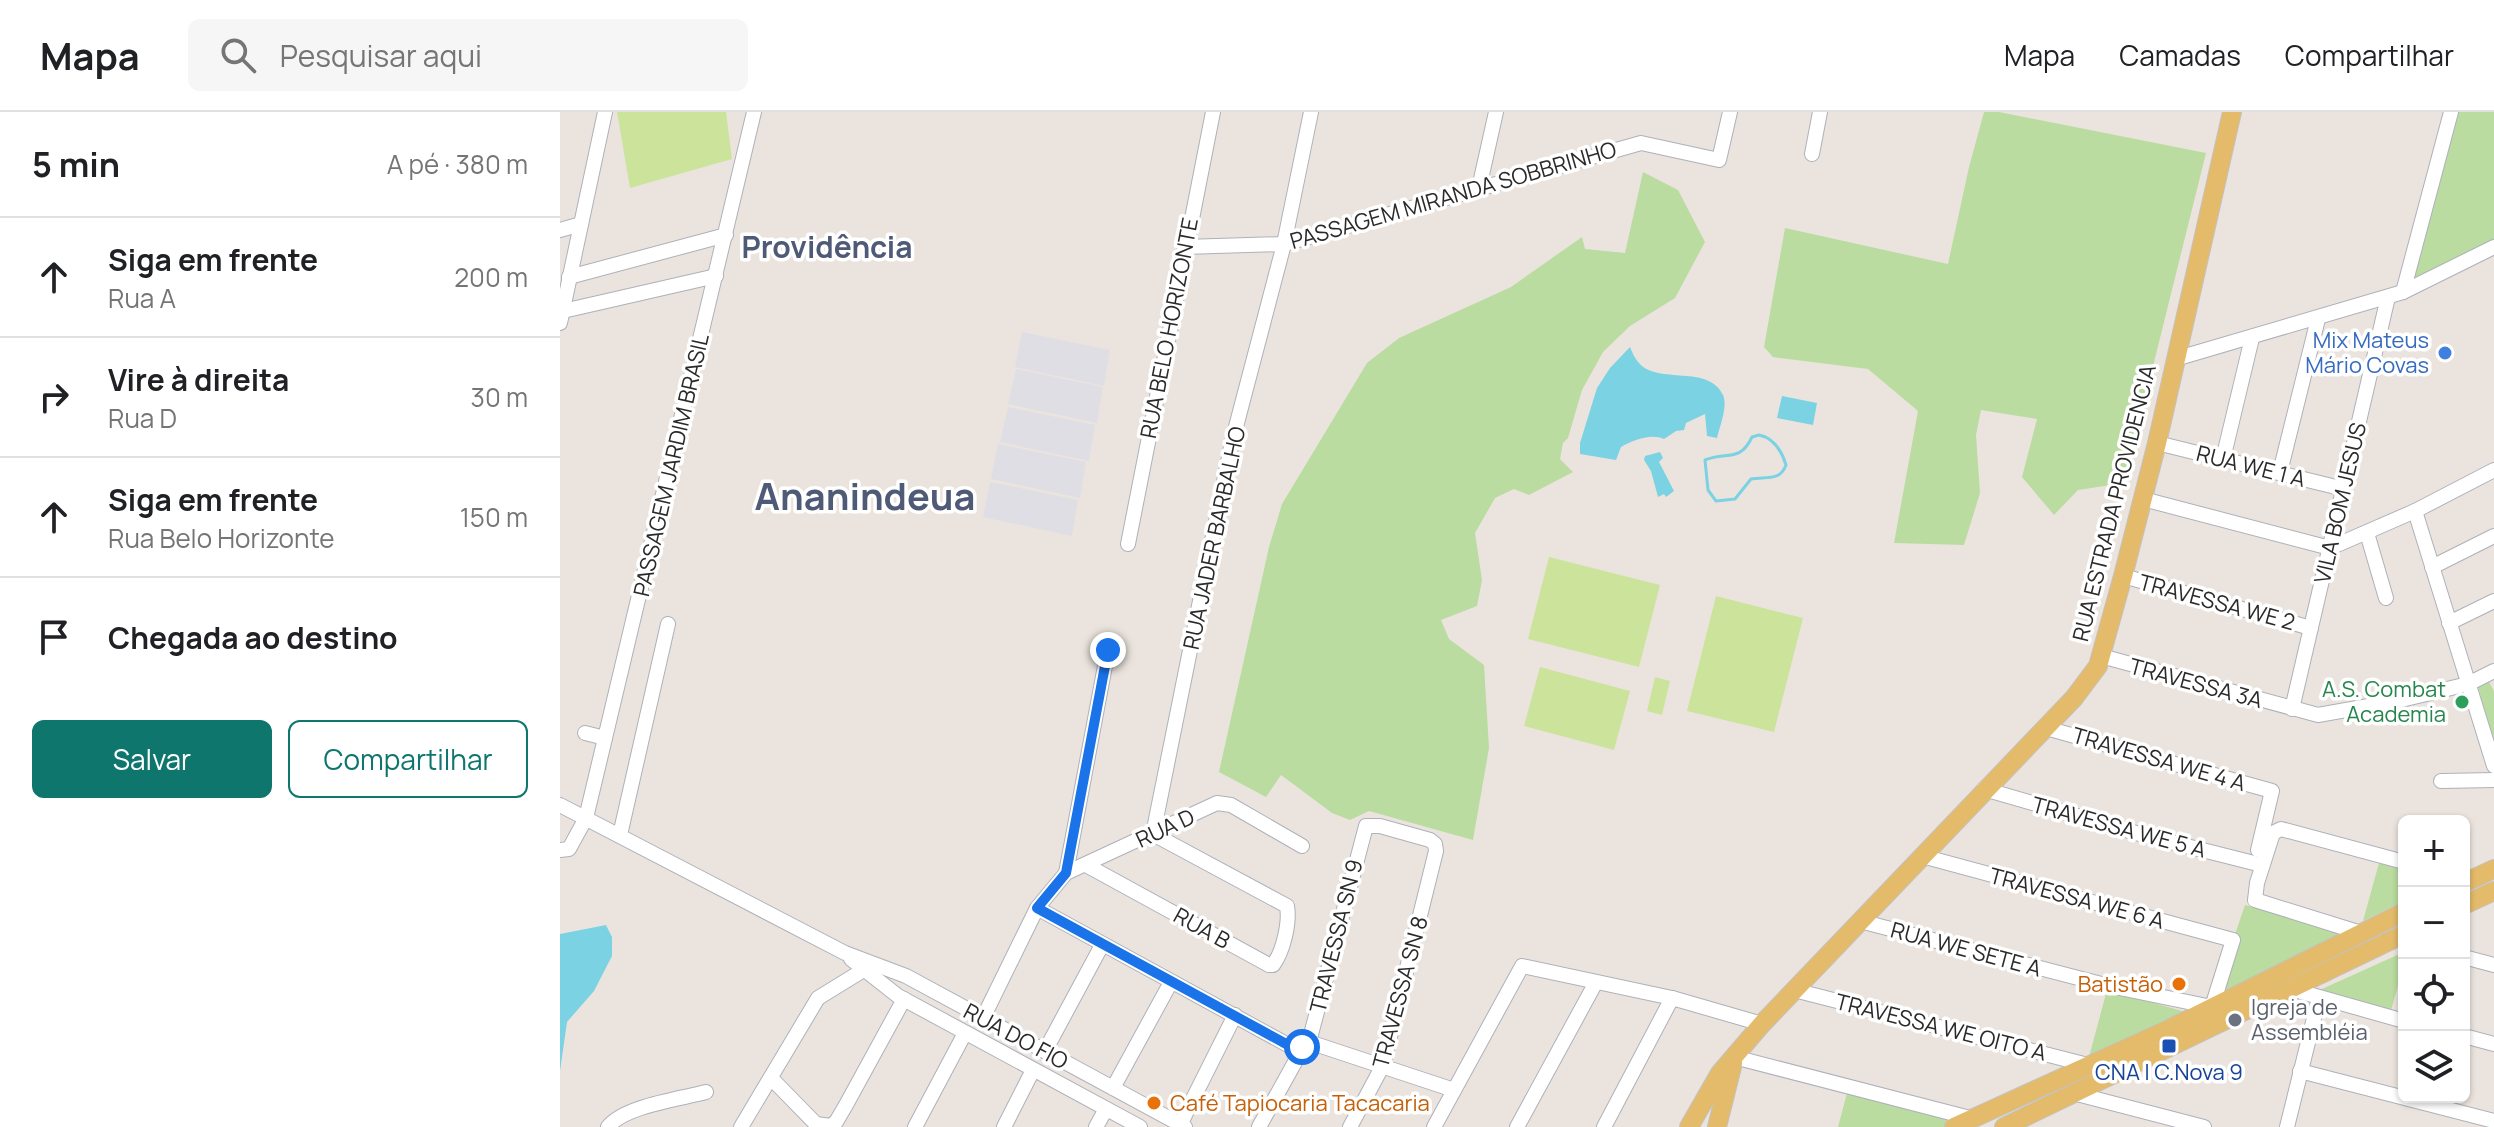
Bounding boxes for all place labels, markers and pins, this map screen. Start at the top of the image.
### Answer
place label: Mix Mateus Mário Covas [2305,325,2429,380]
marker: Mix Mateus Mário Covas [2436,344,2454,362]
place label: A.S. Combat Academia [2322,674,2446,729]
marker: A.S. Combat Academia [2453,693,2471,711]
place label: Batistão [2078,969,2163,999]
marker: Batistão [2170,975,2188,993]
place label: Igreja de Assembléia [2251,992,2368,1047]
marker: Igreja de Assembléia [2226,1011,2244,1029]
marker: CNA | C.Nova 9 [2160,1037,2178,1055]
place label: CNA | C.Nova 9 [2095,1057,2243,1087]
place label: Café Tapiocaria Tacacaria [1170,1088,1430,1118]
marker: Café Tapiocaria Tacacaria [1145,1094,1163,1112]

